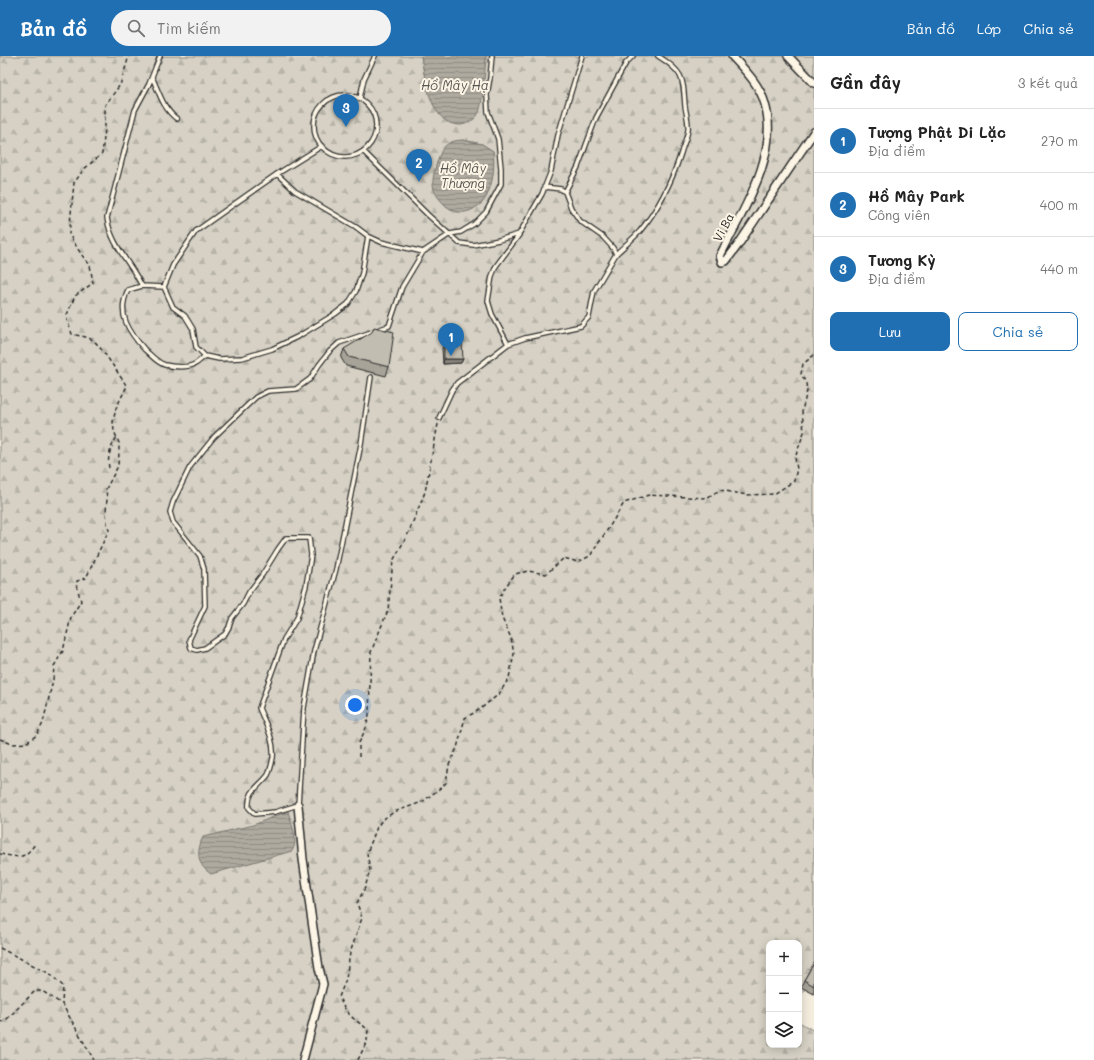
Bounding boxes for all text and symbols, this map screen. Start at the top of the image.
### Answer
search box [111,10,391,46]
text: Bản đồ [20,16,87,41]
icon: search [125,17,147,39]
text: Tìm kiếm [157,18,221,38]
text: Bản đồ [907,19,955,38]
text: Lớp [977,19,1001,38]
text: Chia sẻ [1023,19,1074,38]
text: Gần đây [830,71,901,93]
text: 3 kết quả [1018,74,1078,91]
water label: Hồ Mây Hạ [421,76,489,93]
pin: 3 [333,94,359,127]
text: Tượng Phật Di Lặc [868,122,1006,142]
text: 1 [840,132,846,149]
text: 270 m [1041,132,1078,149]
text: Địa điểm [868,142,925,159]
pin: 2 [406,149,432,182]
water label: Hồ Mây Thượng [440,159,486,191]
text: Hồ Mây Park [868,186,965,206]
text: 2 [839,196,847,213]
text: 400 m [1040,196,1078,213]
text: Công viên [868,206,930,223]
street label: Vi Ba [709,210,737,244]
text: Tương Kỳ [868,250,936,270]
text: 3 [839,260,847,277]
text: 440 m [1040,260,1078,277]
text: Địa điểm [868,270,925,287]
button: Lưu [830,312,950,351]
button: Chia sẻ [958,312,1078,351]
pin: 1 [438,323,464,356]
your location [345,695,365,715]
map controls [766,940,802,1048]
button: + [766,940,802,976]
button: − [766,976,802,1012]
button: layers [766,1012,802,1048]

